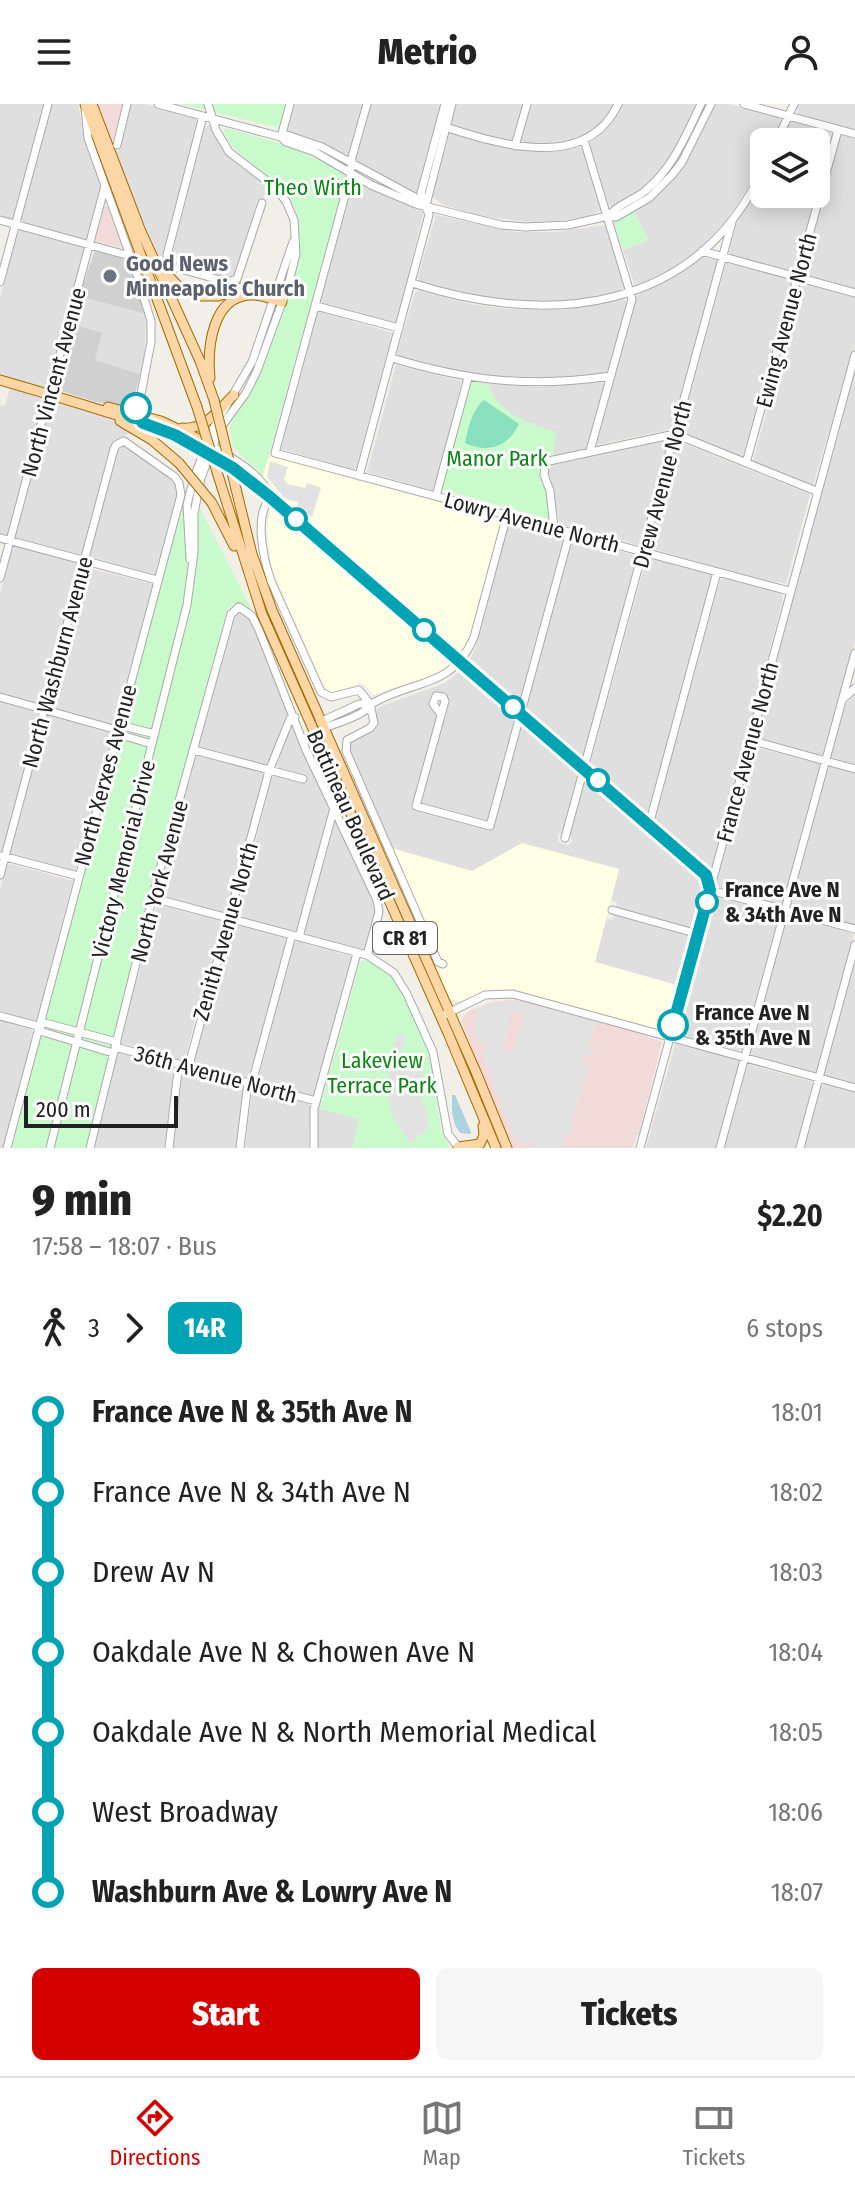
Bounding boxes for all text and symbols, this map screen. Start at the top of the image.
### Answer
icon: menu [32,30,76,74]
text: Metrio [378,30,477,74]
icon: person [779,30,823,74]
map controls [750,128,830,208]
button: layers [750,128,830,208]
park label: Theo Wirth [264,174,362,201]
street label: Ewing Avenue North [750,230,823,410]
place label: Good News Minneapolis Church [126,250,305,302]
marker: Good News Minneapolis Church [101,267,119,285]
street label: North Vincent Avenue [15,285,92,480]
unlabelled marker [121,393,151,423]
street label: Drew Avenue North [627,397,698,571]
park label: Manor Park [446,445,548,472]
street label: Lowry Avenue North [441,486,623,559]
unlabelled marker [285,508,307,530]
street label: North Washburn Avenue [16,553,99,771]
unlabelled marker [413,619,435,641]
street label: France Avenue North [710,659,785,845]
street label: North Xerxes Avenue [68,682,143,869]
unlabelled marker [502,696,524,718]
street label: Bottineau Boulevard [301,726,400,905]
street label: Victory Memorial Drive [86,757,161,961]
unlabelled marker [587,769,609,791]
street label: North York Avenue [125,797,194,965]
street label: Zenith Avenue North [187,839,264,1024]
place label: France Ave N & 34th Ave N [725,876,841,928]
marker: France Ave N & 34th Ave N [696,891,718,913]
road number: CR 81 [373,922,437,954]
place label: France Ave N & 35th Ave N [695,999,811,1051]
marker: France Ave N & 35th Ave N [658,1010,688,1040]
street label: 36th Avenue North [131,1040,300,1109]
park label: Lakeview Terrace Park [327,1047,437,1099]
scale bar [24,1092,178,1128]
text: 200 m [36,1096,91,1123]
text: 9 min [32,1174,132,1227]
text: $2.20 [757,1198,823,1234]
text: 17:58 – 18:07 · Bus [32,1231,217,1262]
icon: walk [32,1306,76,1350]
icon: forward [112,1306,156,1350]
text: 14R [184,1311,226,1344]
text: 3 [88,1313,100,1344]
text: 6 stops [746,1313,823,1344]
text: France Ave N & 35th Ave N [92,1394,412,1430]
text: 18:01 [771,1397,823,1428]
text: France Ave N & 34th Ave N [92,1474,411,1510]
text: 18:02 [770,1477,823,1508]
text: Drew Av N [92,1554,215,1590]
text: 18:03 [769,1557,823,1588]
text: Oakdale Ave N & Chowen Ave N [92,1634,475,1670]
text: 18:04 [768,1637,823,1668]
text: Oakdale Ave N & North Memorial Medical [92,1714,596,1750]
text: 18:05 [769,1717,823,1748]
text: West Broadway [92,1794,278,1830]
text: 18:06 [768,1797,823,1828]
text: Washburn Ave & Lowry Ave N [92,1874,452,1910]
text: 18:07 [771,1877,823,1908]
button: Start [32,1968,420,2060]
button: Tickets [436,1968,823,2060]
tab: Directions [110,2096,201,2171]
tab: Map [420,2096,464,2171]
tab: Tickets [683,2096,745,2171]

